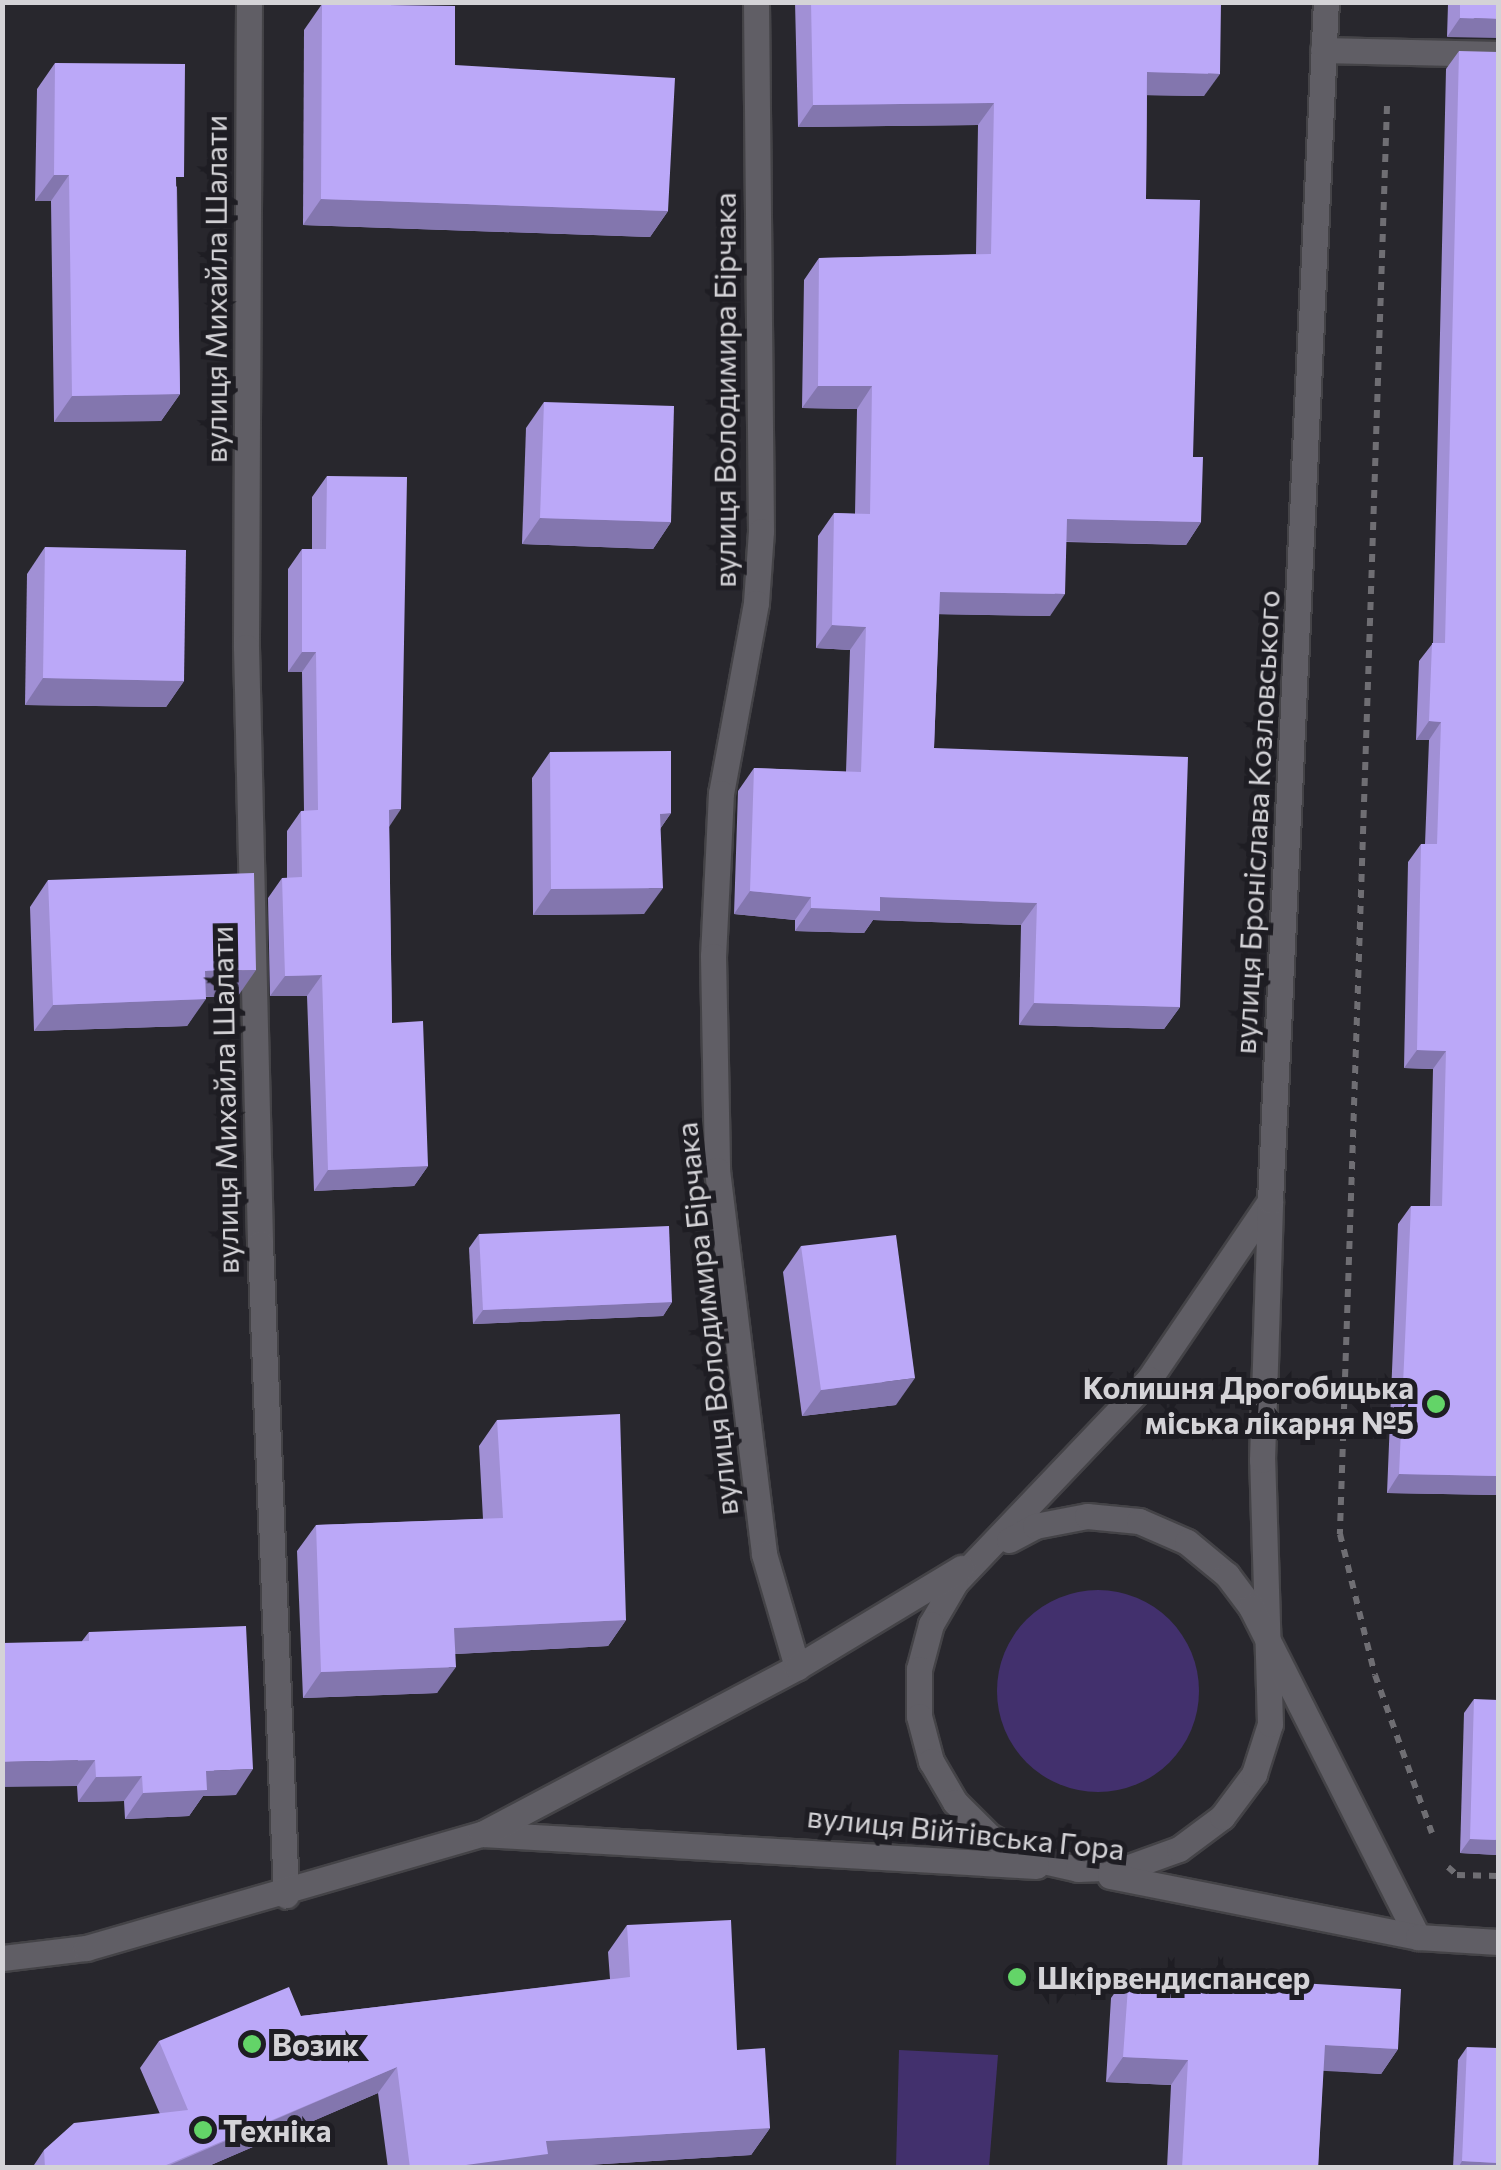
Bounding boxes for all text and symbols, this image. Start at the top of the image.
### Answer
street label: вулиця Михайла Шалати [197,115,233,463]
street label: вулиця Володимира Бірчака [706,192,742,588]
street label: вулиця Броніслава Козловського [1226,589,1286,1055]
street label: вулиця Михайла Шалати [203,926,245,1274]
street label: вулиця Володимира Бірчака [667,1121,745,1517]
place label: Колишня Дрогобицька міська лікарня №5 [1083,1369,1414,1440]
marker: Колишня Дрогобицька міська лікарня №5 [1423,1391,1449,1417]
street label: вулиця Війтівська Гора [805,1797,1127,1867]
place label: Шкірвендиспансер [1037,1959,1310,1995]
marker: Шкірвендиспансер [1006,1966,1028,1988]
place label: Возик [272,2026,359,2062]
marker: Возик [241,2033,263,2055]
place label: Техніка [223,2112,331,2148]
marker: Техніка [192,2119,214,2141]

